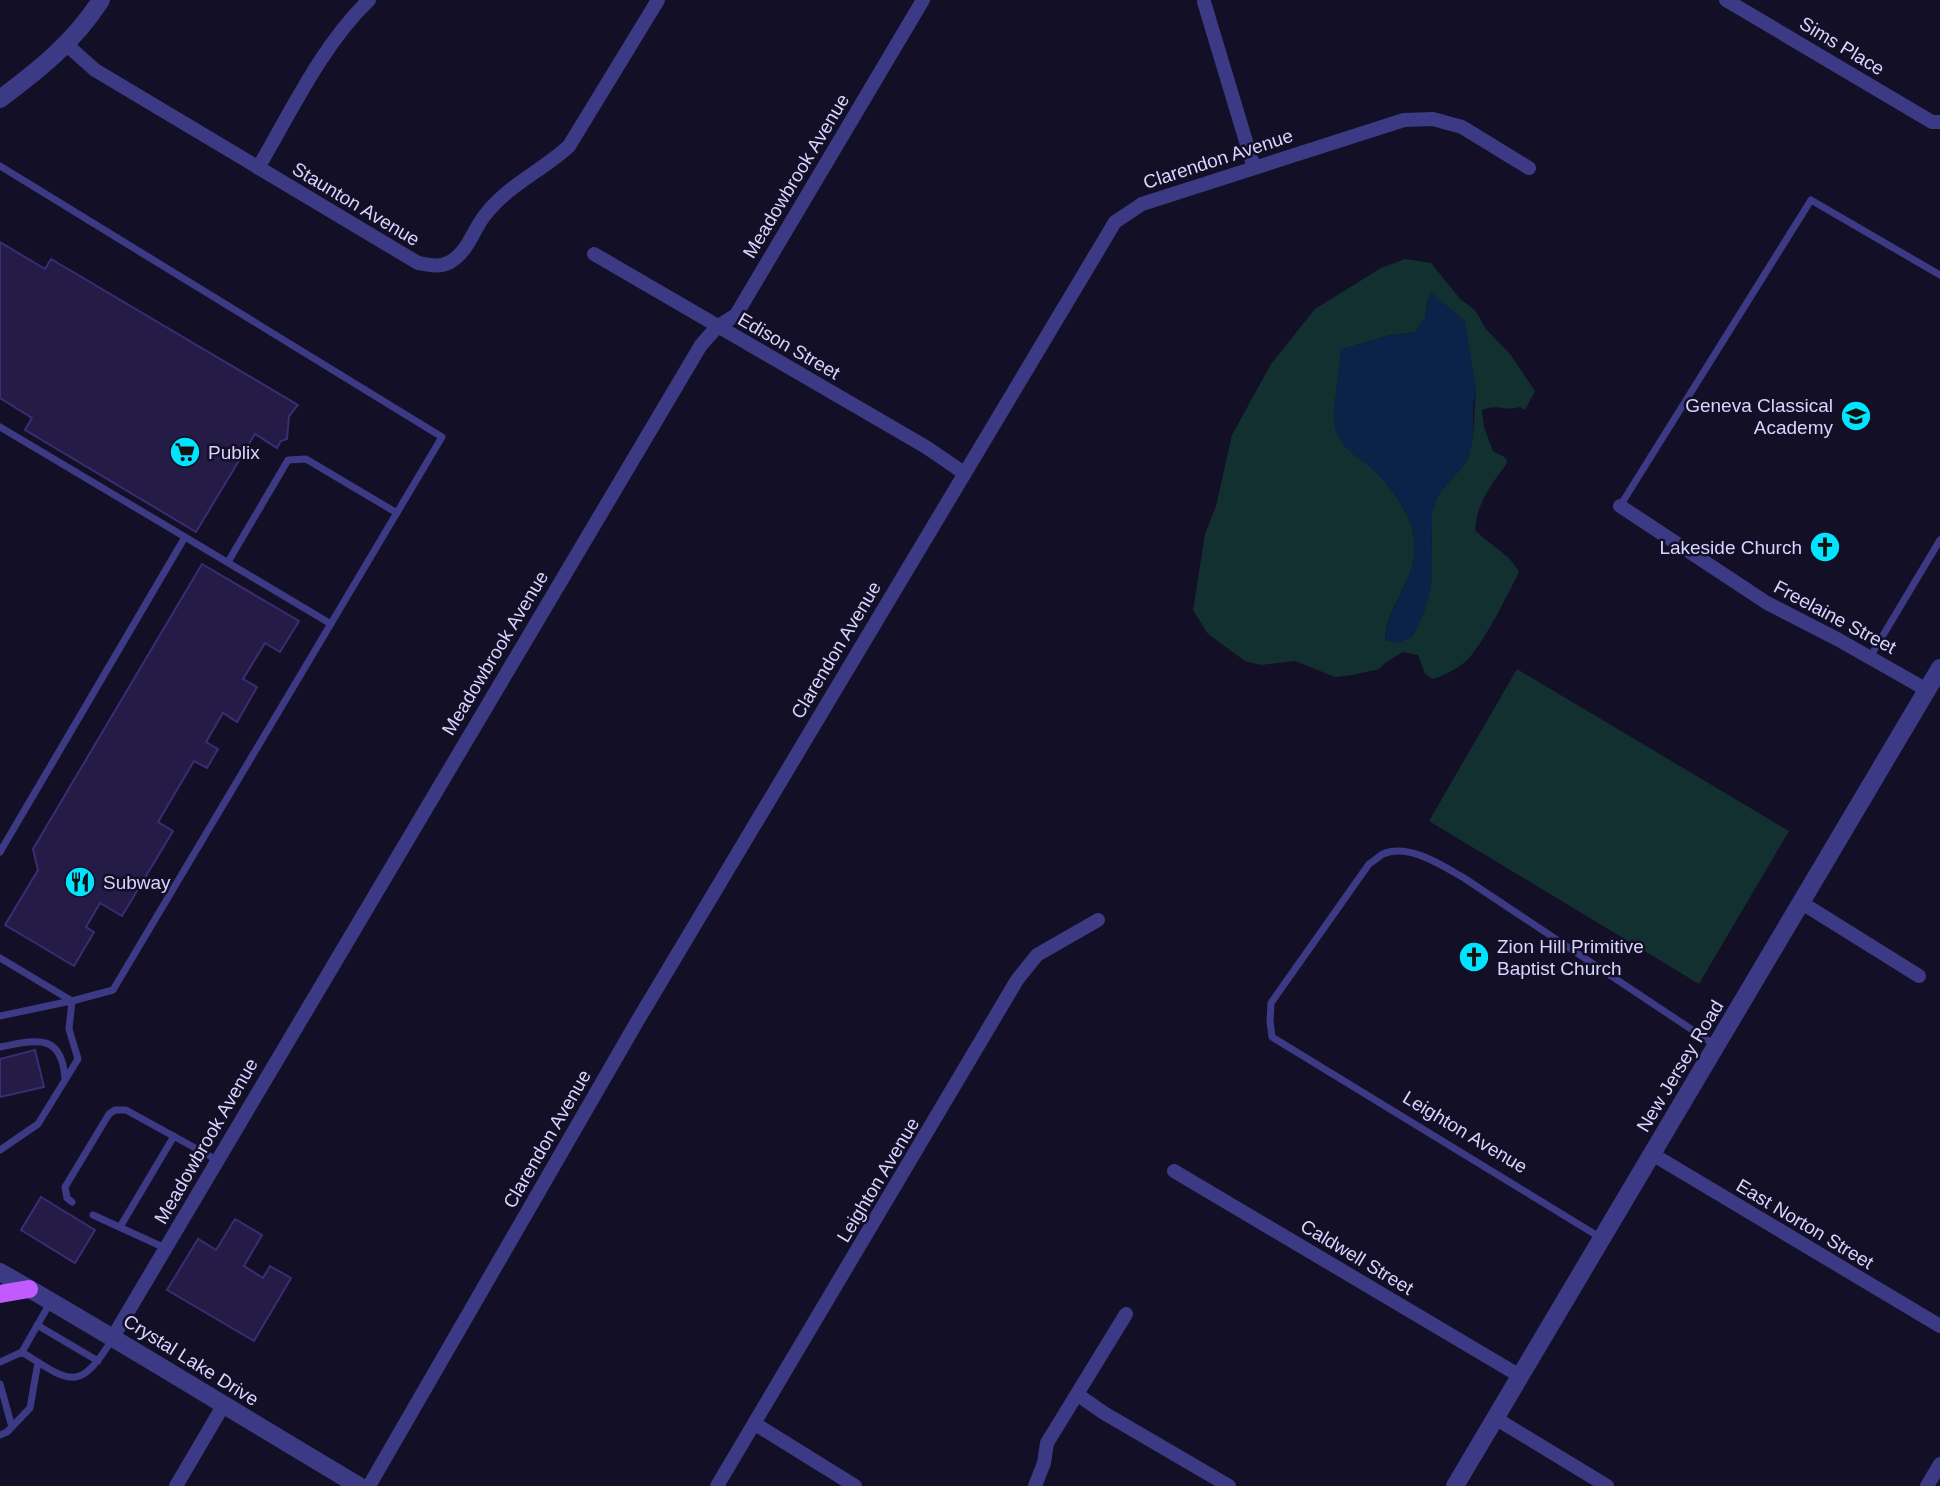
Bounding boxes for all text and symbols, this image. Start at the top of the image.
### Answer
street label: Sims Place [1796,13,1888,79]
street label: Meadowbrook Avenue [739,90,853,262]
street label: Clarendon Avenue [1141,125,1295,193]
street label: Staunton Avenue [289,158,423,250]
street label: Edison Street [734,308,844,384]
place label: Geneva Classical Academy [1685,395,1833,438]
school or university icon: Geneva Classical Academy [1839,399,1873,433]
supermarket icon: Publix [168,435,202,469]
place label: Publix [208,442,260,463]
church icon: Lakeside Church [1808,530,1842,564]
place label: Lakeside Church [1659,537,1802,558]
street label: Meadowbrook Avenue [438,567,552,739]
street label: Freelaine Street [1770,576,1900,658]
street label: Clarendon Avenue [787,578,885,722]
restaurant icon: Subway [63,865,97,899]
place label: Subway [103,872,171,893]
place label: Zion Hill Primitive Baptist Church [1497,936,1644,979]
church icon: Zion Hill Primitive Baptist Church [1457,940,1491,974]
street label: New Jersey Road [1632,996,1728,1136]
street label: Meadowbrook Avenue [150,1054,262,1228]
street label: Clarendon Avenue [499,1066,595,1212]
street label: Leighton Avenue [1399,1087,1531,1177]
street label: Leighton Avenue [833,1114,923,1246]
street label: East Norton Street [1733,1175,1878,1274]
street label: Caldwell Street [1297,1215,1418,1299]
street label: Crystal Lake Drive [120,1310,262,1410]

